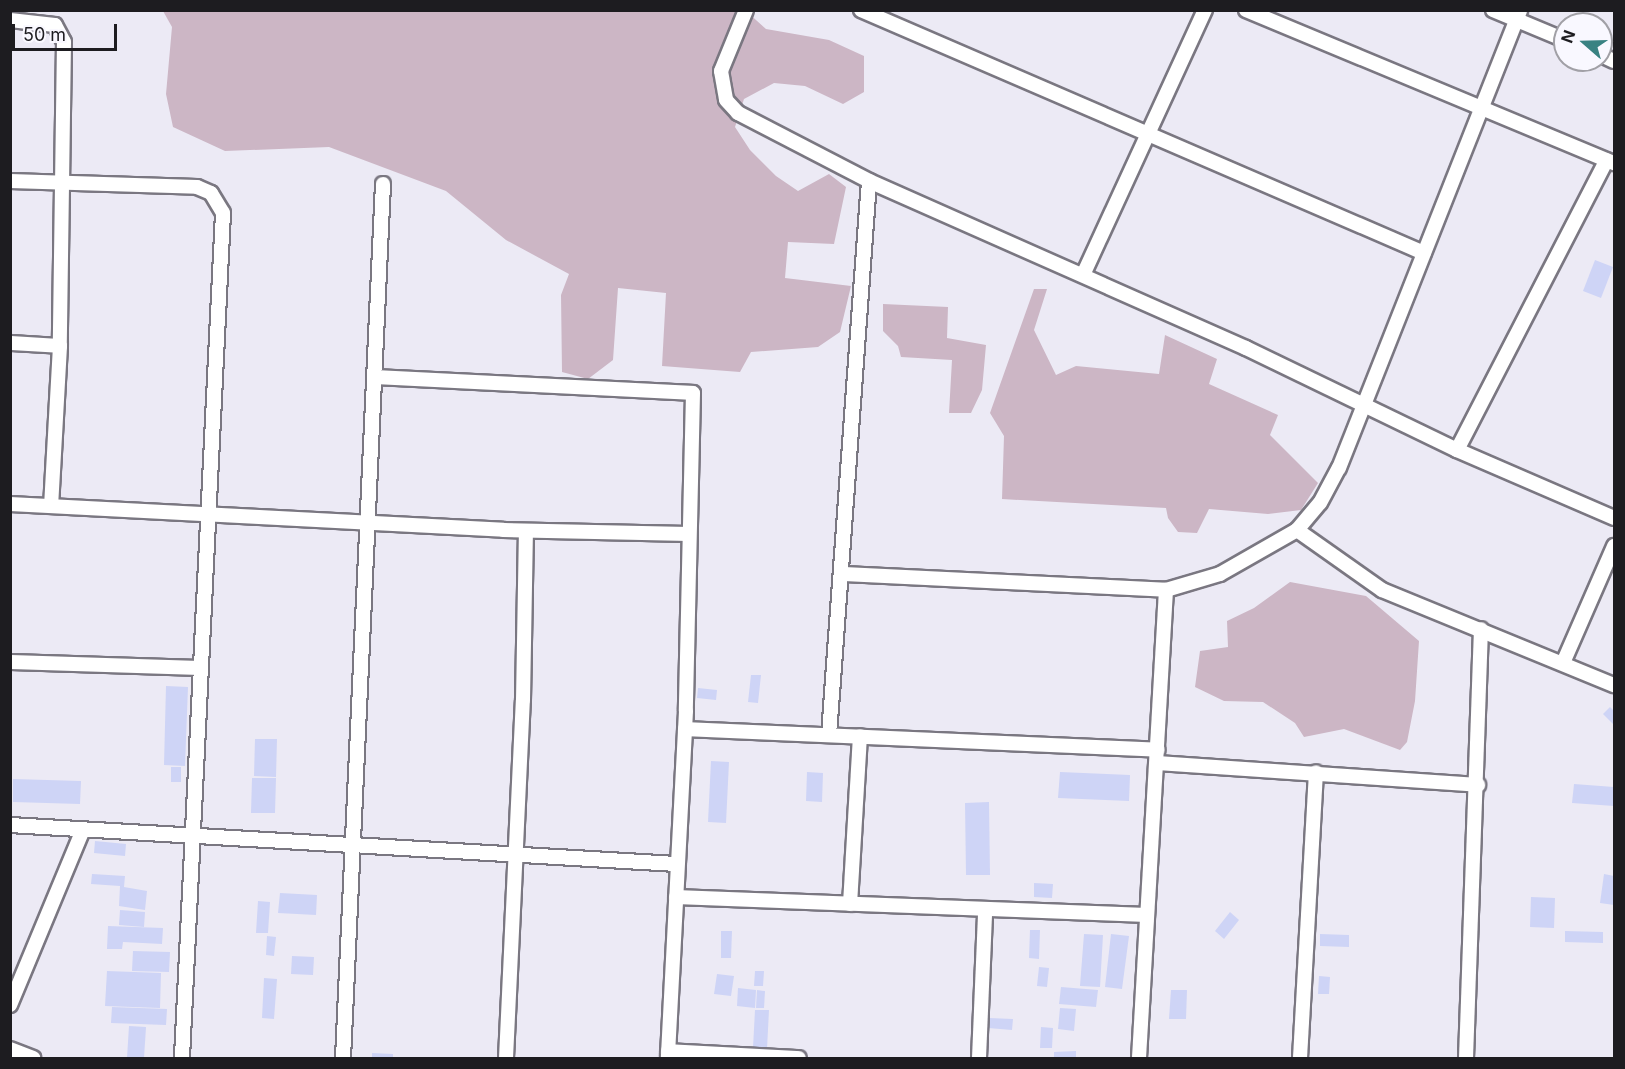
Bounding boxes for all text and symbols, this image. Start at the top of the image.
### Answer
scale bar [15,12,120,50]
north arrow [1553,12,1613,72]
text: 50 m [23,24,66,45]
text: N [1556,27,1579,46]

